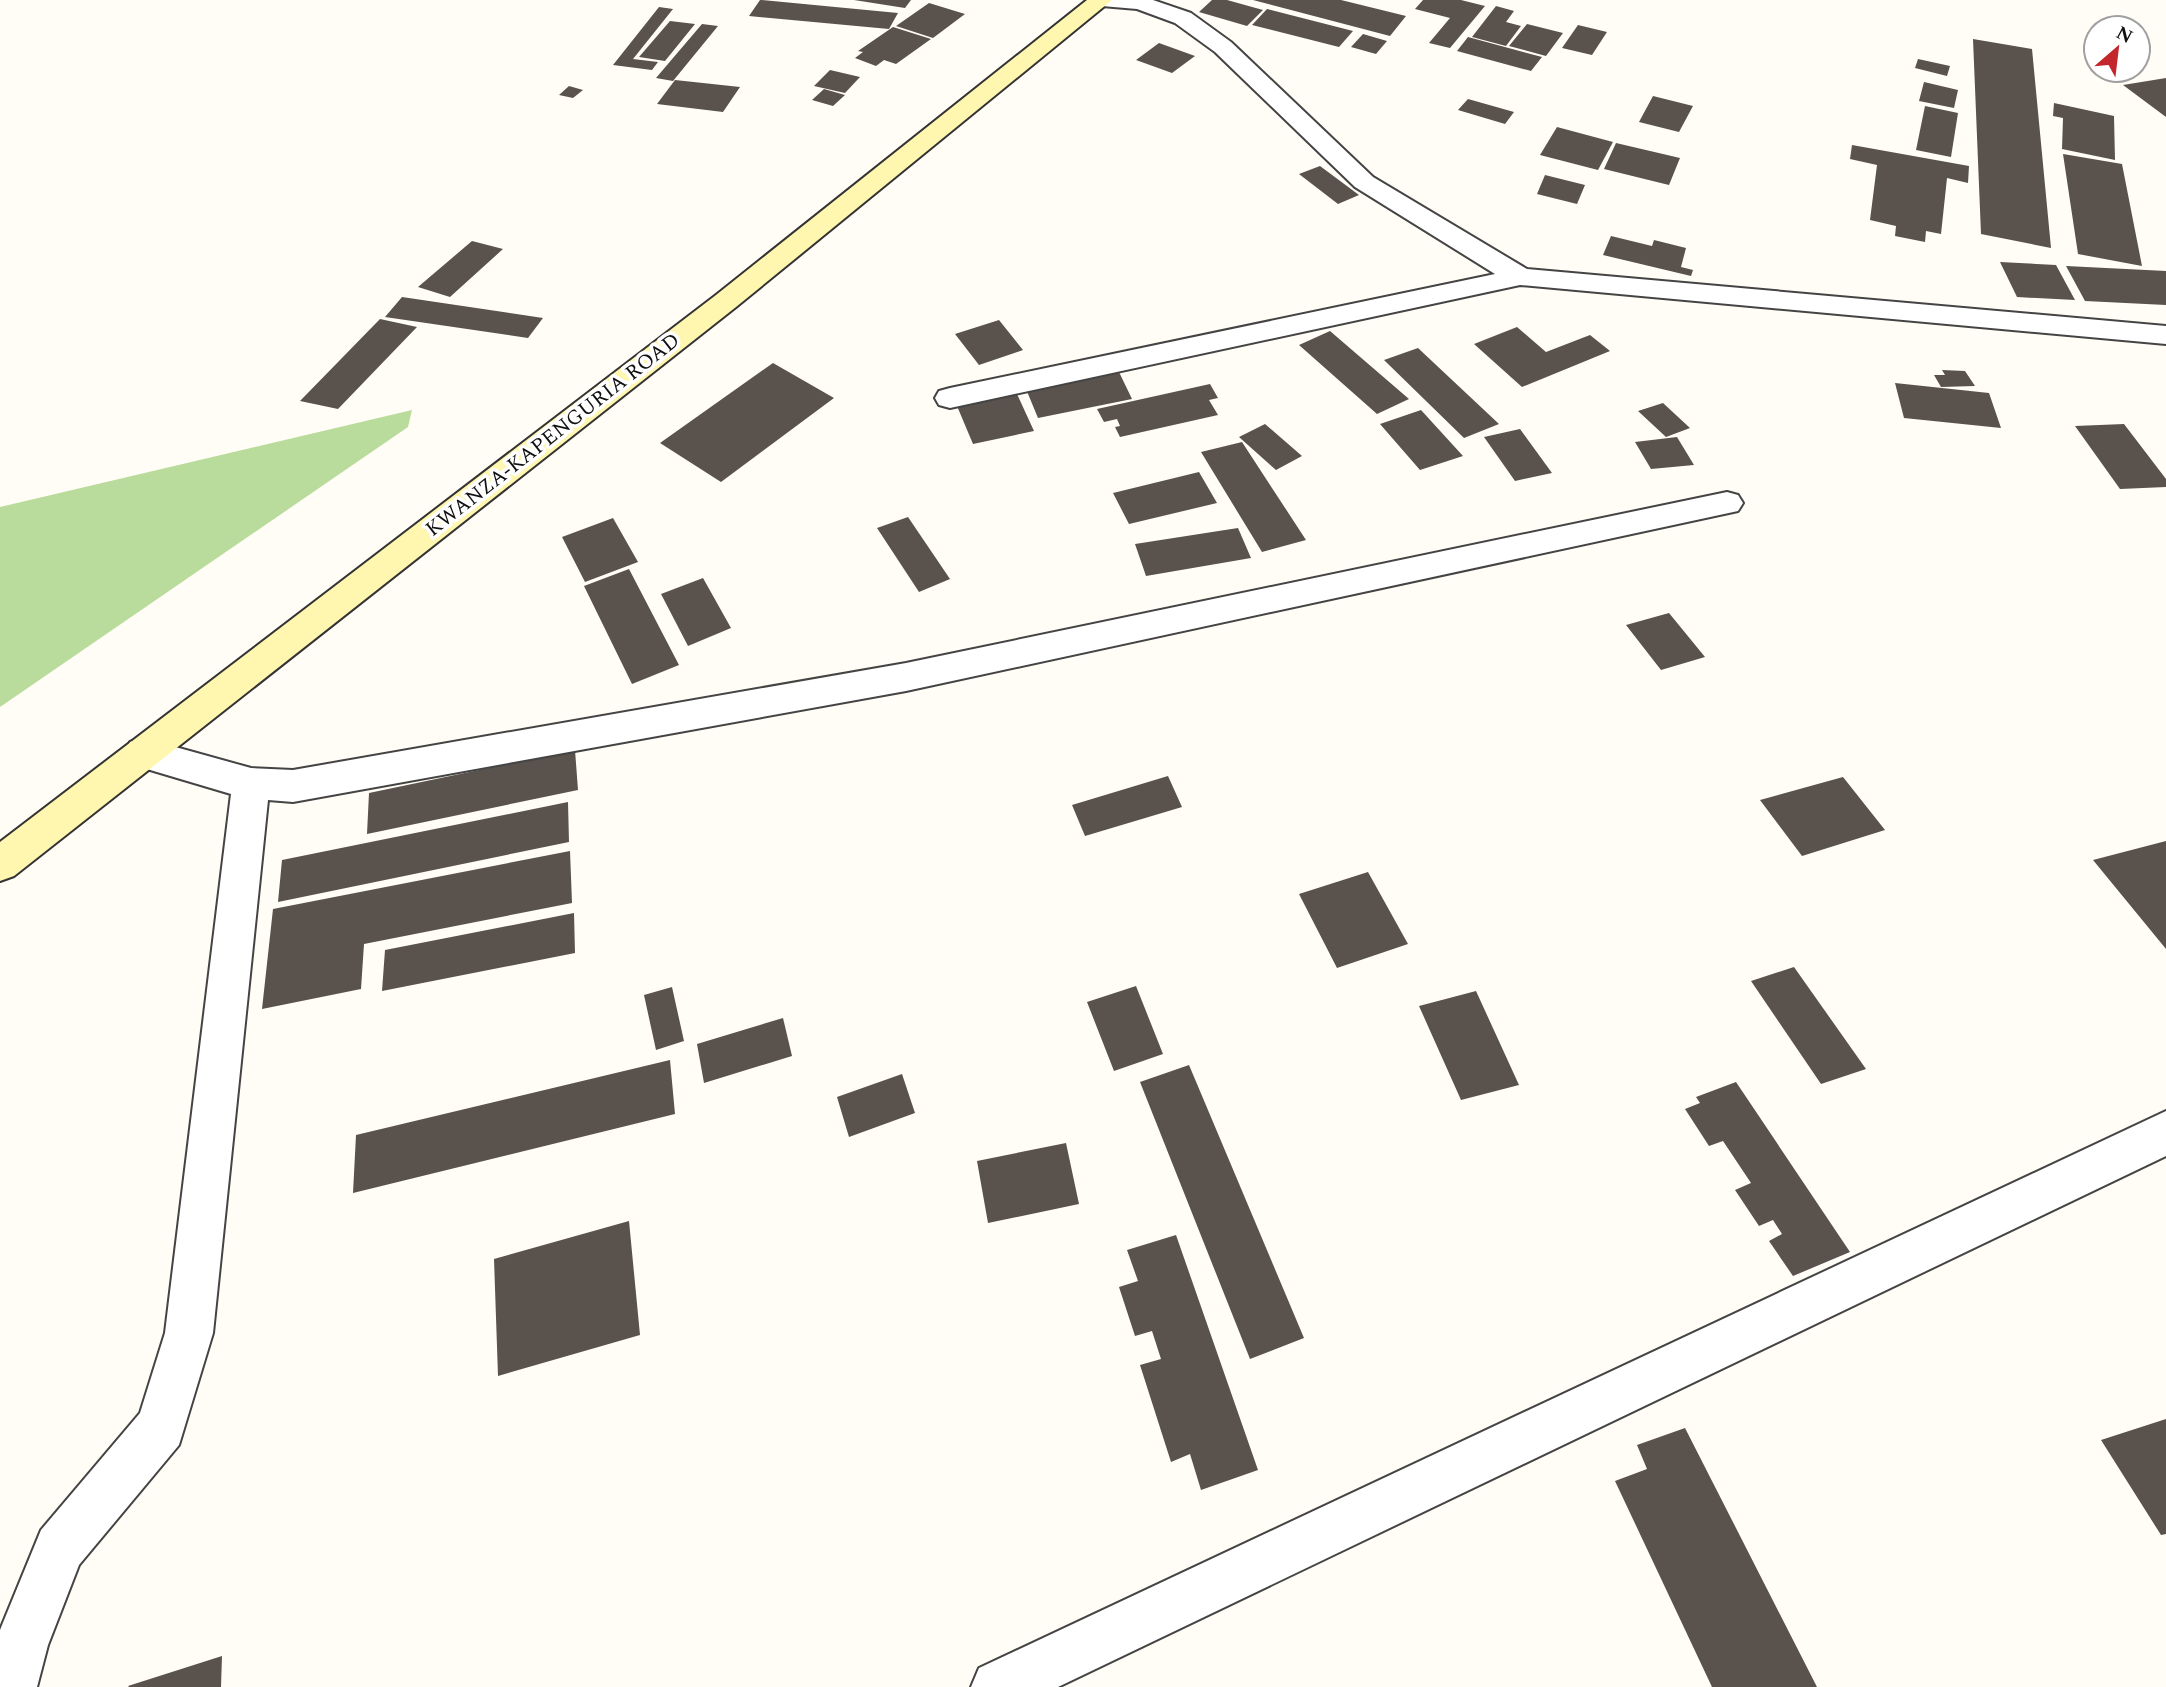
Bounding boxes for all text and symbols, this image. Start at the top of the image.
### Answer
north arrow [2082,14,2152,84]
text: N [2111,19,2138,52]
street label: KWANZA-KAPENGURIA ROAD [419,325,687,545]

